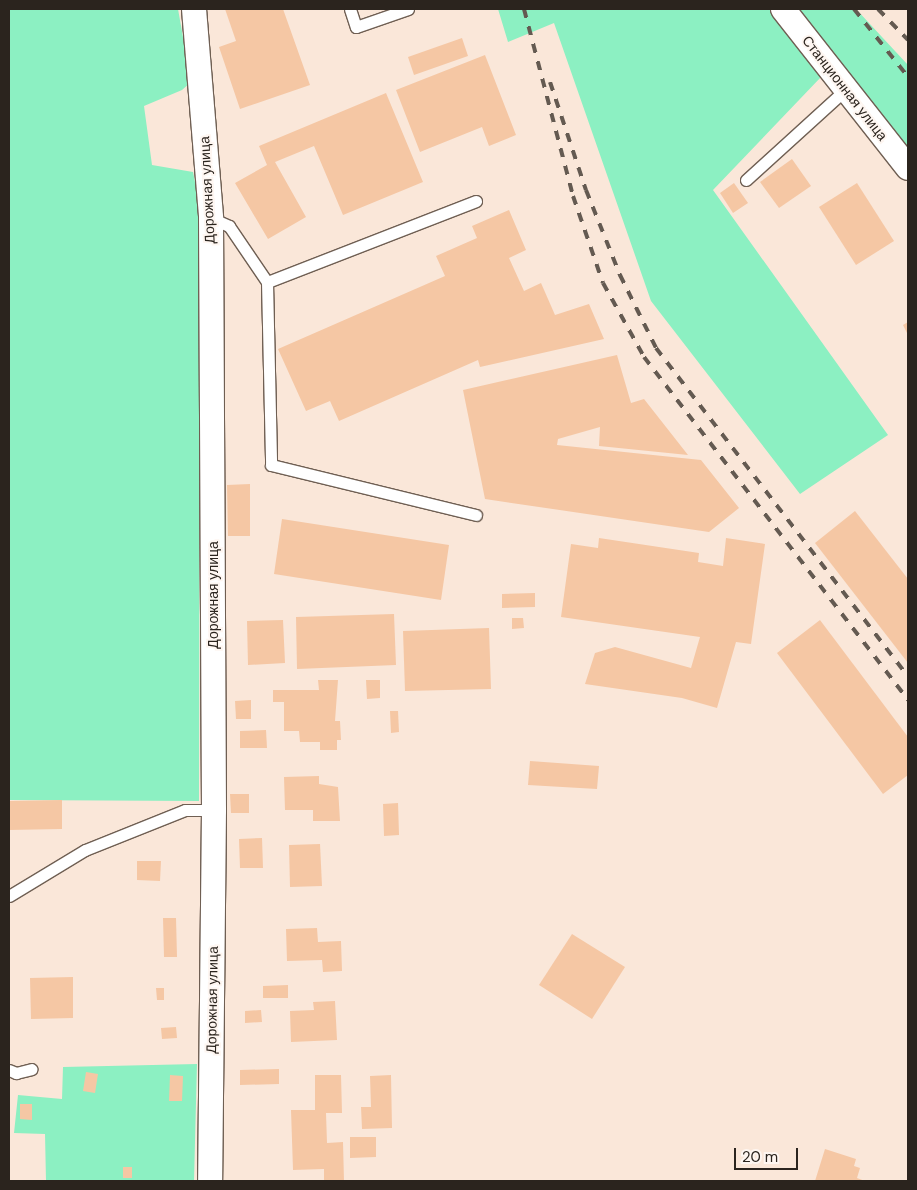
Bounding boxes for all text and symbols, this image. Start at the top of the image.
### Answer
street label: Станционная улица [799,32,891,144]
street label: Дорожная улица [196,136,218,244]
street label: Дорожная улица [205,541,221,649]
street label: Дорожная улица [203,946,221,1054]
scale bar [737,1138,801,1170]
text: 20 m [742,1147,778,1167]

